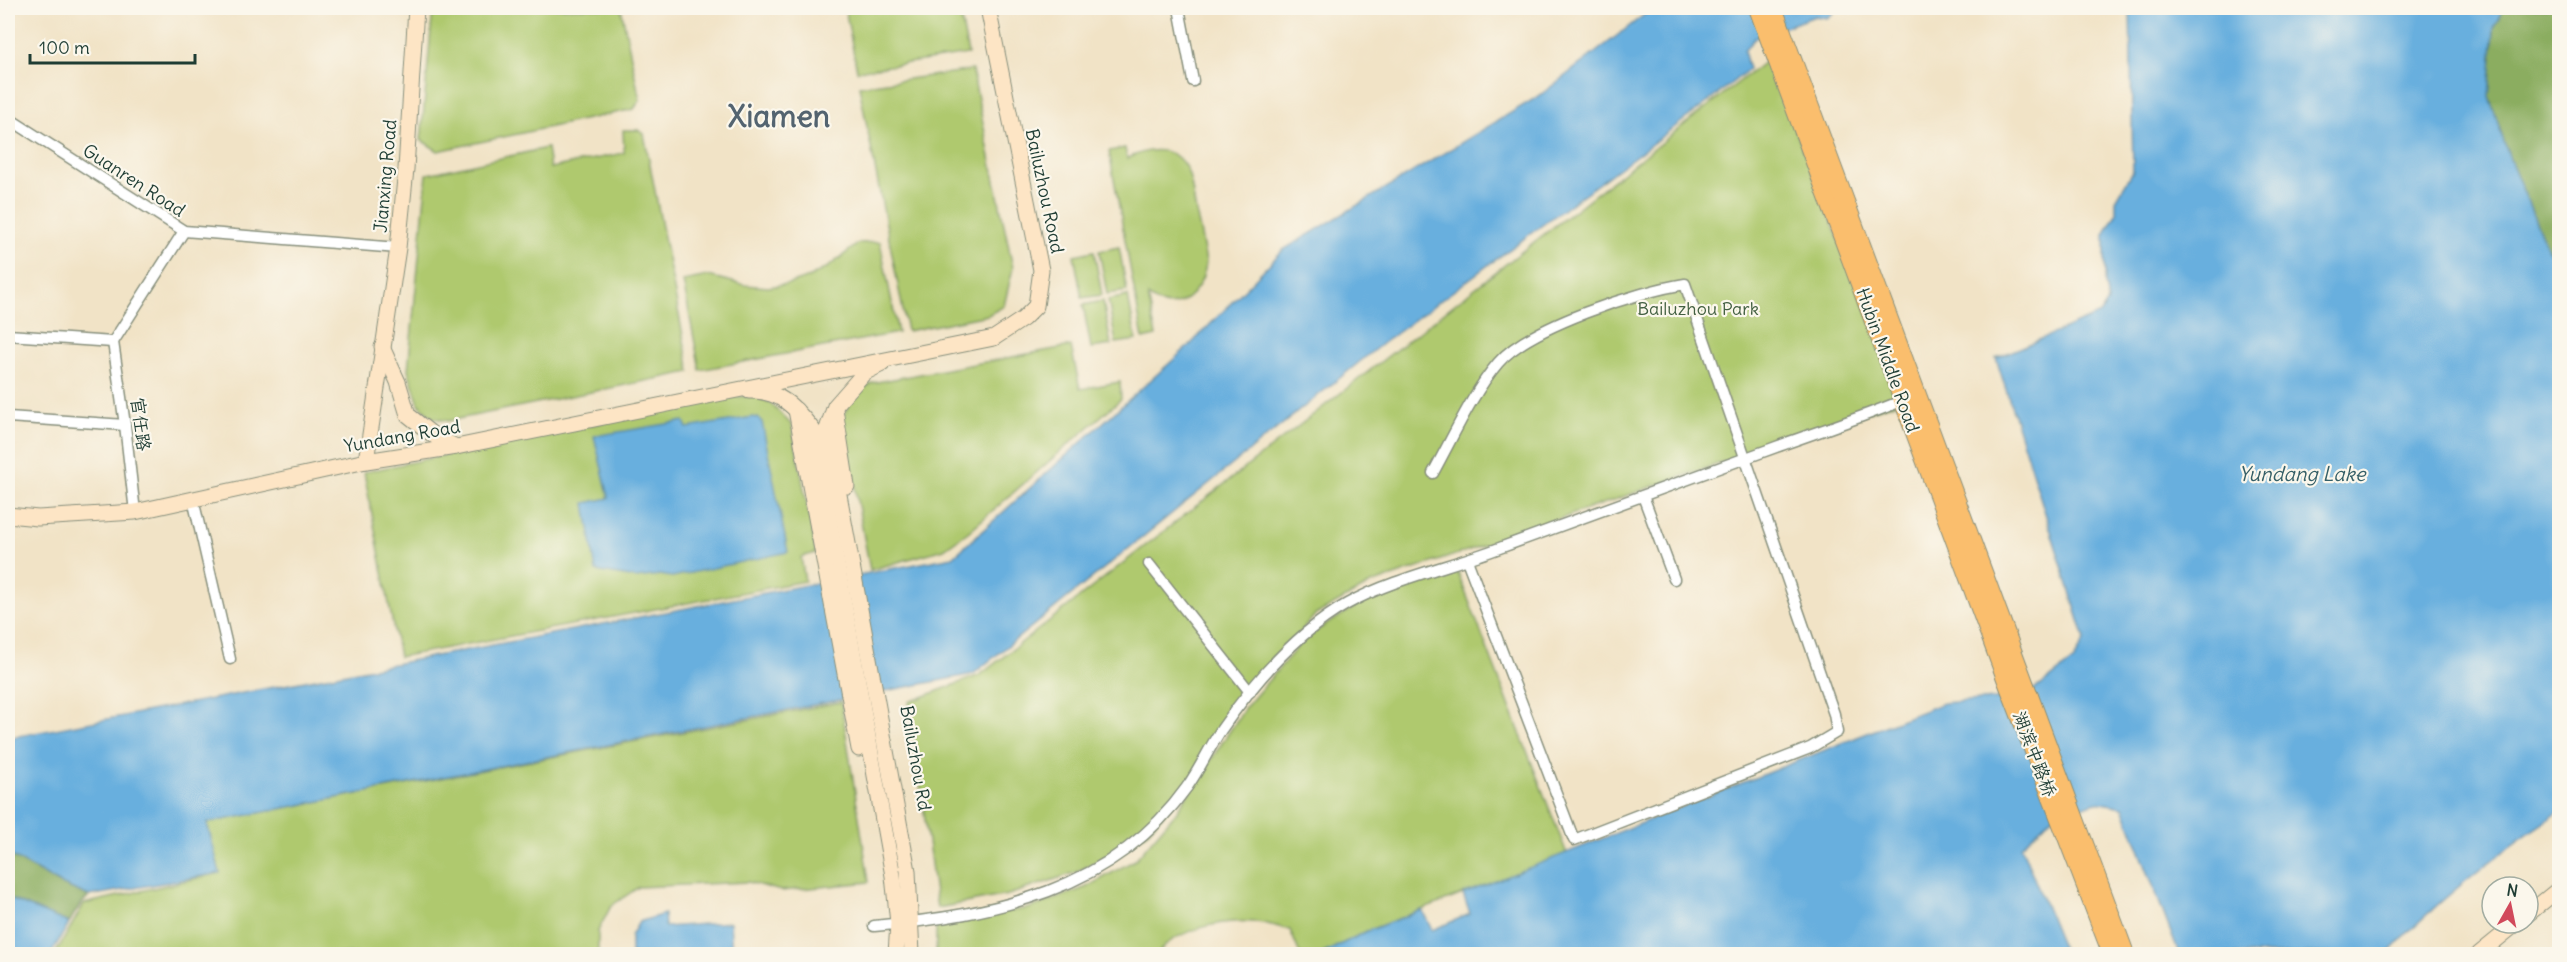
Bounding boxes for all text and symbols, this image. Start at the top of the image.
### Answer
scale bar [30,27,195,65]
text: 100 m [39,36,90,59]
district label: Xiamen [728,97,830,135]
street label: Jianxing Road [369,118,401,234]
street label: Bailuzhou Road [1021,127,1070,256]
street label: Guanren Road [78,138,190,222]
street label: Hubin Middle Road [1851,285,1925,436]
park label: Bailuzhou Park [1637,297,1759,320]
street label: 官任路 [126,396,156,452]
street label: Yundang Road [342,414,462,458]
water label: Yundang Lake [2239,461,2367,486]
street label: Bailuzhou Rd [895,704,937,813]
street label: 湖滨中路桥 [2008,708,2062,800]
north arrow [2480,875,2540,935]
text: N [2505,879,2519,901]

